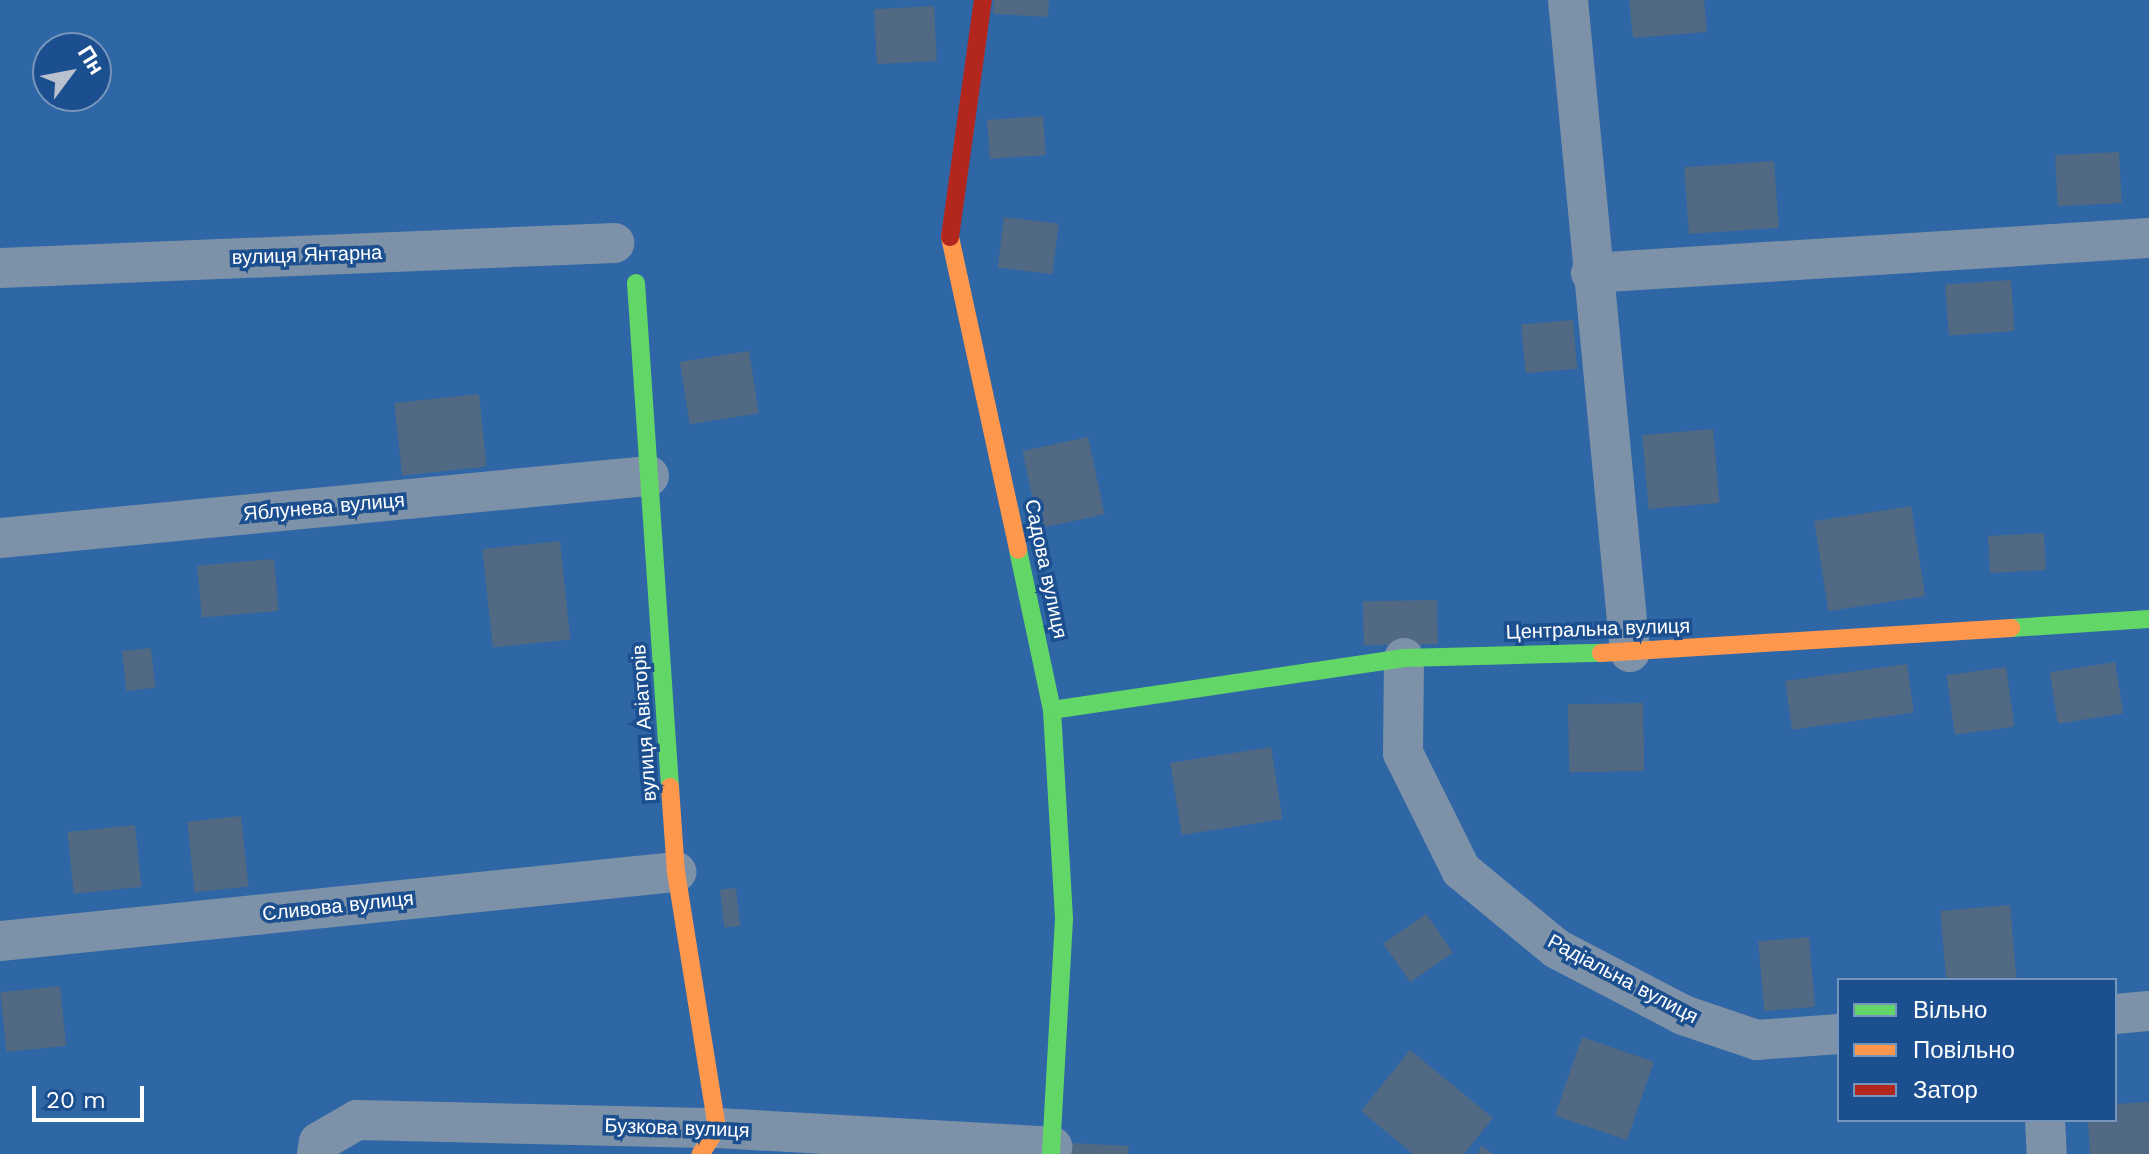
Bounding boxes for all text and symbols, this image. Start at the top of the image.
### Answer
north arrow [32,32,112,112]
text: Пн [73,41,109,79]
street label: вулиця Янтарна [231,240,383,270]
street label: Яблунева вулиця [242,488,406,526]
street label: Садова вулиця [1020,497,1072,641]
street label: Центральна вулиця [1505,614,1691,644]
street label: вулиця Авіаторів [627,644,661,802]
street label: Сливова вулиця [261,886,415,926]
street label: Радіальна вулиця [1544,929,1702,1029]
legend [1837,978,2117,1122]
text: Вільно [1913,996,1987,1024]
text: Повільно [1913,1036,2015,1064]
scale bar [36,1070,148,1120]
text: Затор [1913,1076,1978,1104]
text: 20 m [46,1086,106,1114]
street label: Бузкова вулиця [604,1113,750,1143]

